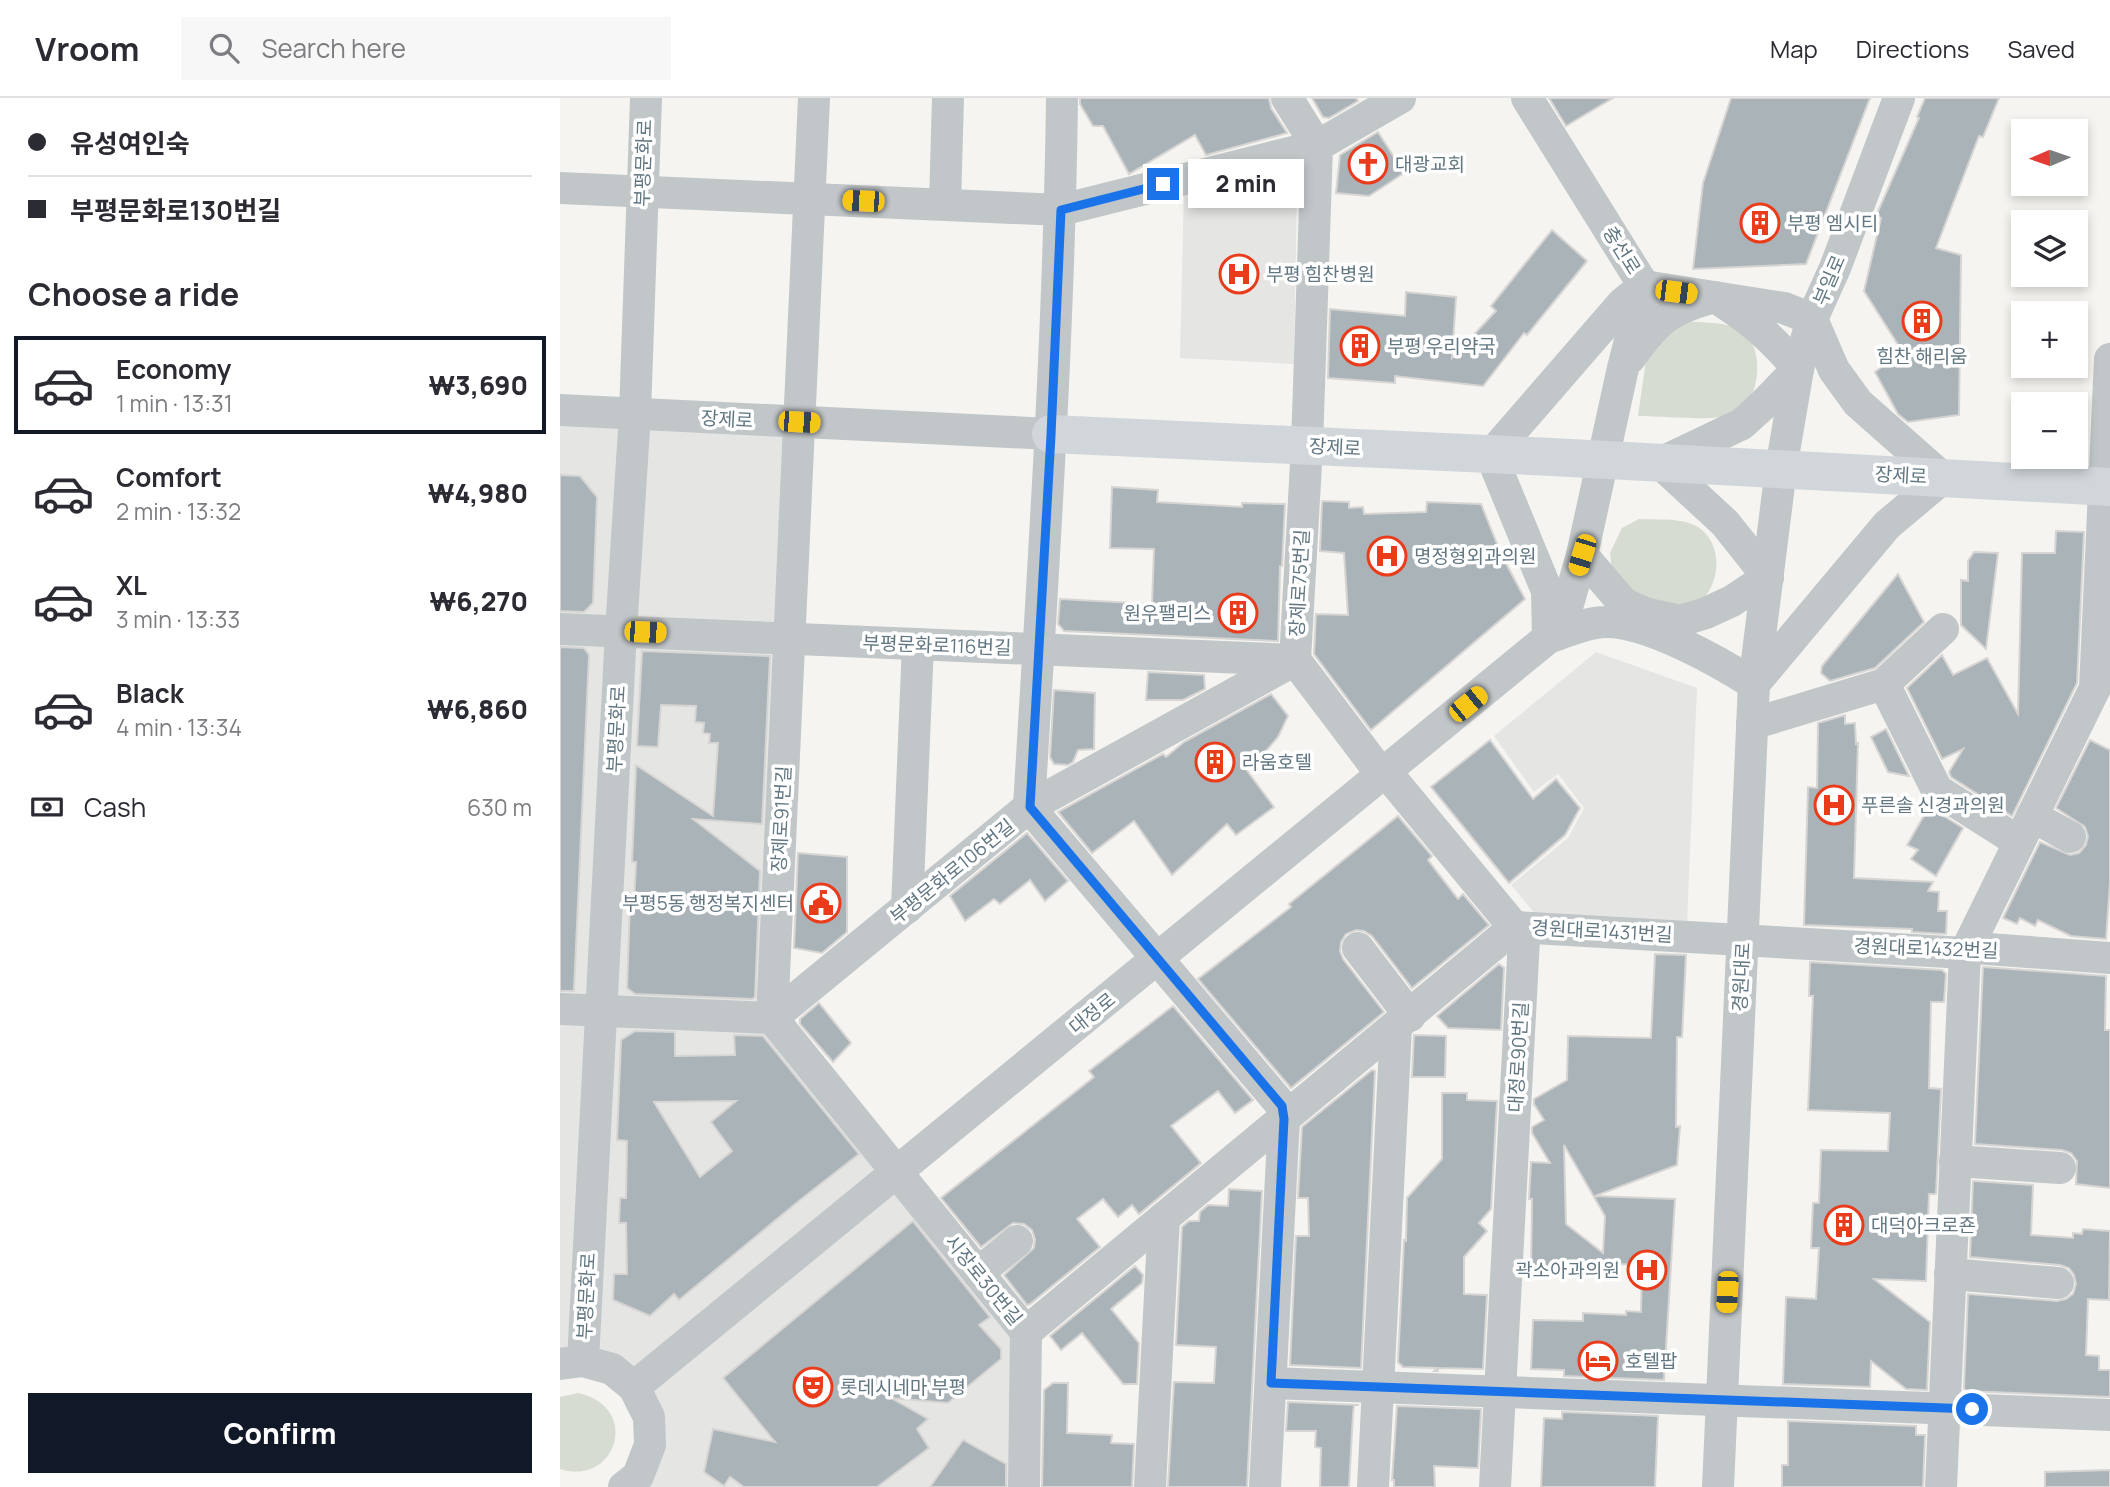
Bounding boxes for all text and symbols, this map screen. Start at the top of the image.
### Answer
search box [181,17,671,80]
text: Vroom [35,26,139,71]
icon: search [205,29,243,67]
text: Search here [261,30,406,66]
text: Map [1770,32,1818,65]
text: Directions [1856,32,1969,65]
text: Saved [2007,32,2075,65]
street label: 부평문화로 [628,119,658,207]
north arrow [2011,119,2088,196]
map controls [2011,119,2088,469]
text: 유성여인숙 [70,125,190,161]
church icon: 대광교회 [1347,143,1389,185]
place label: 대광교회 [1395,151,1465,177]
callout: 2 min [1188,160,1303,208]
text: 2 min [1216,167,1277,199]
route end [1147,168,1179,200]
car [842,190,885,212]
text: 부평문화로130번길 [70,192,281,228]
building icon: 부평 엠시티 [1739,202,1781,244]
place label: 부평 엠시티 [1787,210,1878,236]
button: layers [2011,210,2088,287]
street label: 충선로 [1597,221,1647,279]
street label: 부일로 [1807,251,1851,309]
hospital icon: 부평 힘찬병원 [1218,253,1260,295]
place label: 부평 힘찬병원 [1266,261,1375,287]
text: Choose a ride [28,272,239,316]
car [1654,279,1699,305]
building icon: 힘찬 해리움 [1901,300,1943,342]
button: + [2011,301,2088,378]
building icon: 부평 우리약국 [1339,325,1381,367]
place label: 부평 우리약국 [1387,333,1496,359]
place label: 힘찬 해리움 [1876,343,1968,369]
text: Economy [116,351,231,387]
icon: car [32,354,95,417]
text: ₩3,690 [429,367,528,403]
text: 1 min · 13:31 [116,387,233,419]
button: − [2011,392,2088,469]
street label: 장제로 [700,405,754,433]
car [778,410,821,434]
street label: 장제로 [1308,433,1362,461]
text: Comfort [116,459,222,495]
street label: 장제로 [1874,461,1928,489]
icon: car [32,462,95,525]
text: ₩4,980 [428,475,528,511]
text: 2 min · 13:32 [116,495,241,527]
street label: 장제로75번길 [1283,528,1315,638]
car [1566,532,1599,578]
hospital icon: 명정형외과의원 [1366,535,1408,577]
place label: 명정형외과의원 [1414,543,1536,569]
text: XL [116,567,147,603]
icon: car [32,570,95,633]
text: ₩6,270 [429,583,528,619]
building icon: 원우팰리스 [1217,592,1259,634]
place label: 원우팰리스 [1124,600,1211,626]
text: 3 min · 13:33 [116,603,240,635]
car [624,621,667,643]
street label: 부평문화로116번길 [862,629,1012,661]
text: Black [116,675,184,711]
icon: car [32,678,95,741]
car [1446,683,1491,725]
street label: 부평문화로 [601,685,631,773]
text: ₩6,860 [427,691,528,727]
text: 4 min · 13:34 [116,711,242,743]
building icon: 라움호텔 [1194,741,1236,783]
place label: 라움호텔 [1242,749,1312,775]
street label: 장제로91번길 [765,765,797,873]
hospital icon: 푸른솔 신경과의원 [1813,784,1855,826]
icon: cash [28,788,66,826]
text: Cash [84,789,146,825]
text: 630 m [467,791,532,823]
place label: 푸른솔 신경과의원 [1861,792,2005,818]
street label: 부평문화로106번길 [884,813,1020,929]
public building icon: 부평5동 행정복지센터 [800,882,842,924]
place label: 부평5동 행정복지센터 [622,890,794,916]
street label: 경원대로1431번길 [1531,914,1673,948]
street label: 경원대로1432번길 [1853,932,1999,964]
street label: 경원대로 [1726,941,1756,1013]
street label: 대정로 [1063,986,1121,1040]
street label: 대정로90번길 [1502,1001,1534,1113]
building icon: 대덕아크로죤 [1823,1204,1865,1246]
place label: 대덕아크로죤 [1871,1212,1976,1238]
street label: 시장로30번길 [939,1229,1029,1331]
hospital icon: 곽소아과의원 [1626,1249,1668,1291]
street label: 부평문화로 [571,1252,601,1340]
place label: 곽소아과의원 [1515,1257,1620,1283]
car [1716,1270,1739,1314]
hotel icon: 호텔팝 [1577,1340,1619,1382]
place label: 호텔팝 [1625,1348,1677,1374]
theatre icon: 롯데시네마 부평 [792,1366,834,1408]
place label: 롯데시네마 부평 [840,1374,966,1400]
button: Confirm [28,1393,532,1473]
route start [1956,1393,1988,1425]

